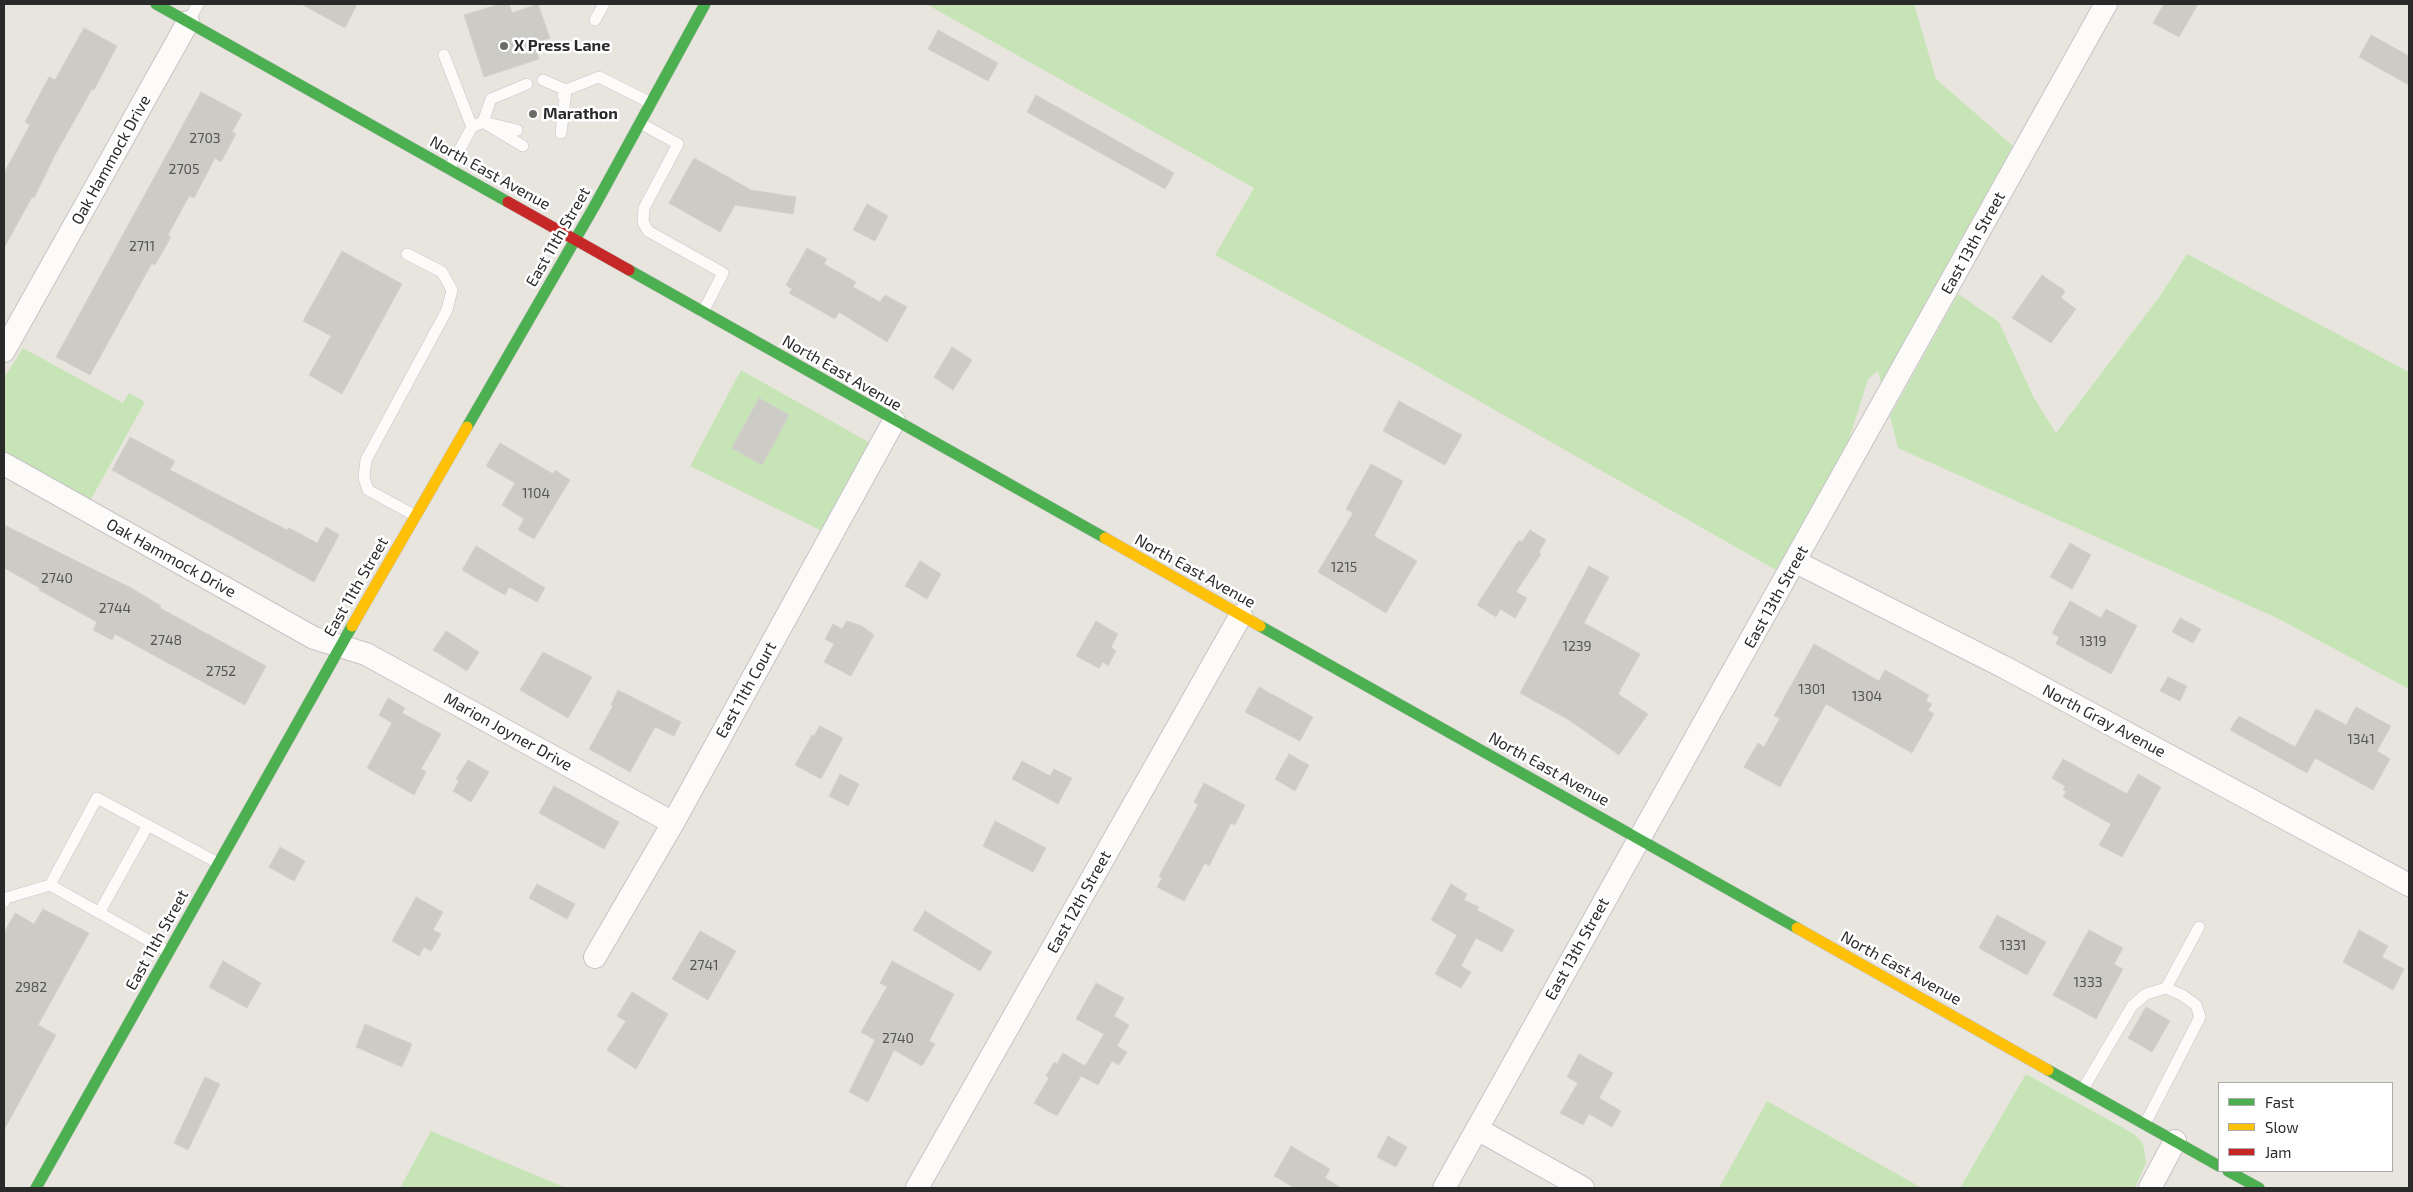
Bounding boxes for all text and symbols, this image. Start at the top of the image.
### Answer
place label: X Press Lane [514,36,610,56]
marker: X Press Lane [498,40,510,52]
street label: Oak Hammock Drive [67,92,155,228]
place label: Marathon [543,104,618,124]
marker: Marathon [527,108,539,120]
house number: 2703 [189,130,221,146]
street label: North East Avenue [426,132,554,214]
house number: 2705 [169,161,199,177]
street label: East 11th Street [522,184,594,290]
street label: East 13th Street [1937,188,2009,298]
house number: 2711 [129,238,155,254]
street label: North East Avenue [779,331,905,415]
house number: 1104 [522,485,550,501]
street label: Oak Hammock Drive [103,514,239,602]
street label: North East Avenue [1131,530,1259,612]
street label: East 11th Street [320,534,392,640]
street label: East 13th Street [1740,542,1812,652]
house number: 1215 [1331,559,1357,575]
house number: 2740 [41,570,73,586]
house number: 2744 [99,600,131,616]
house number: 2748 [150,632,182,648]
house number: 1319 [2080,633,2106,649]
house number: 1239 [1562,638,1592,654]
street label: East 11th Court [712,639,780,741]
house number: 2752 [206,663,236,679]
street label: North Gray Avenue [2039,680,2169,762]
house number: 1301 [1798,681,1826,697]
house number: 1304 [1852,688,1882,704]
street label: Marion Joyner Drive [440,689,576,775]
street label: North East Avenue [1485,728,1613,810]
house number: 1341 [2347,731,2375,747]
street label: East 12th Street [1043,847,1115,957]
street label: East 11th Street [122,887,192,993]
street label: East 13th Street [1541,894,1613,1004]
street label: North East Avenue [1837,927,1965,1009]
house number: 1331 [2000,937,2026,953]
house number: 2741 [689,957,719,973]
house number: 1333 [2074,974,2102,990]
house number: 2982 [15,979,47,995]
house number: 2740 [882,1030,914,1046]
legend [2218,1082,2393,1172]
text: Fast [2265,1093,2294,1111]
text: Slow [2265,1118,2299,1136]
text: Jam [2265,1143,2291,1161]

